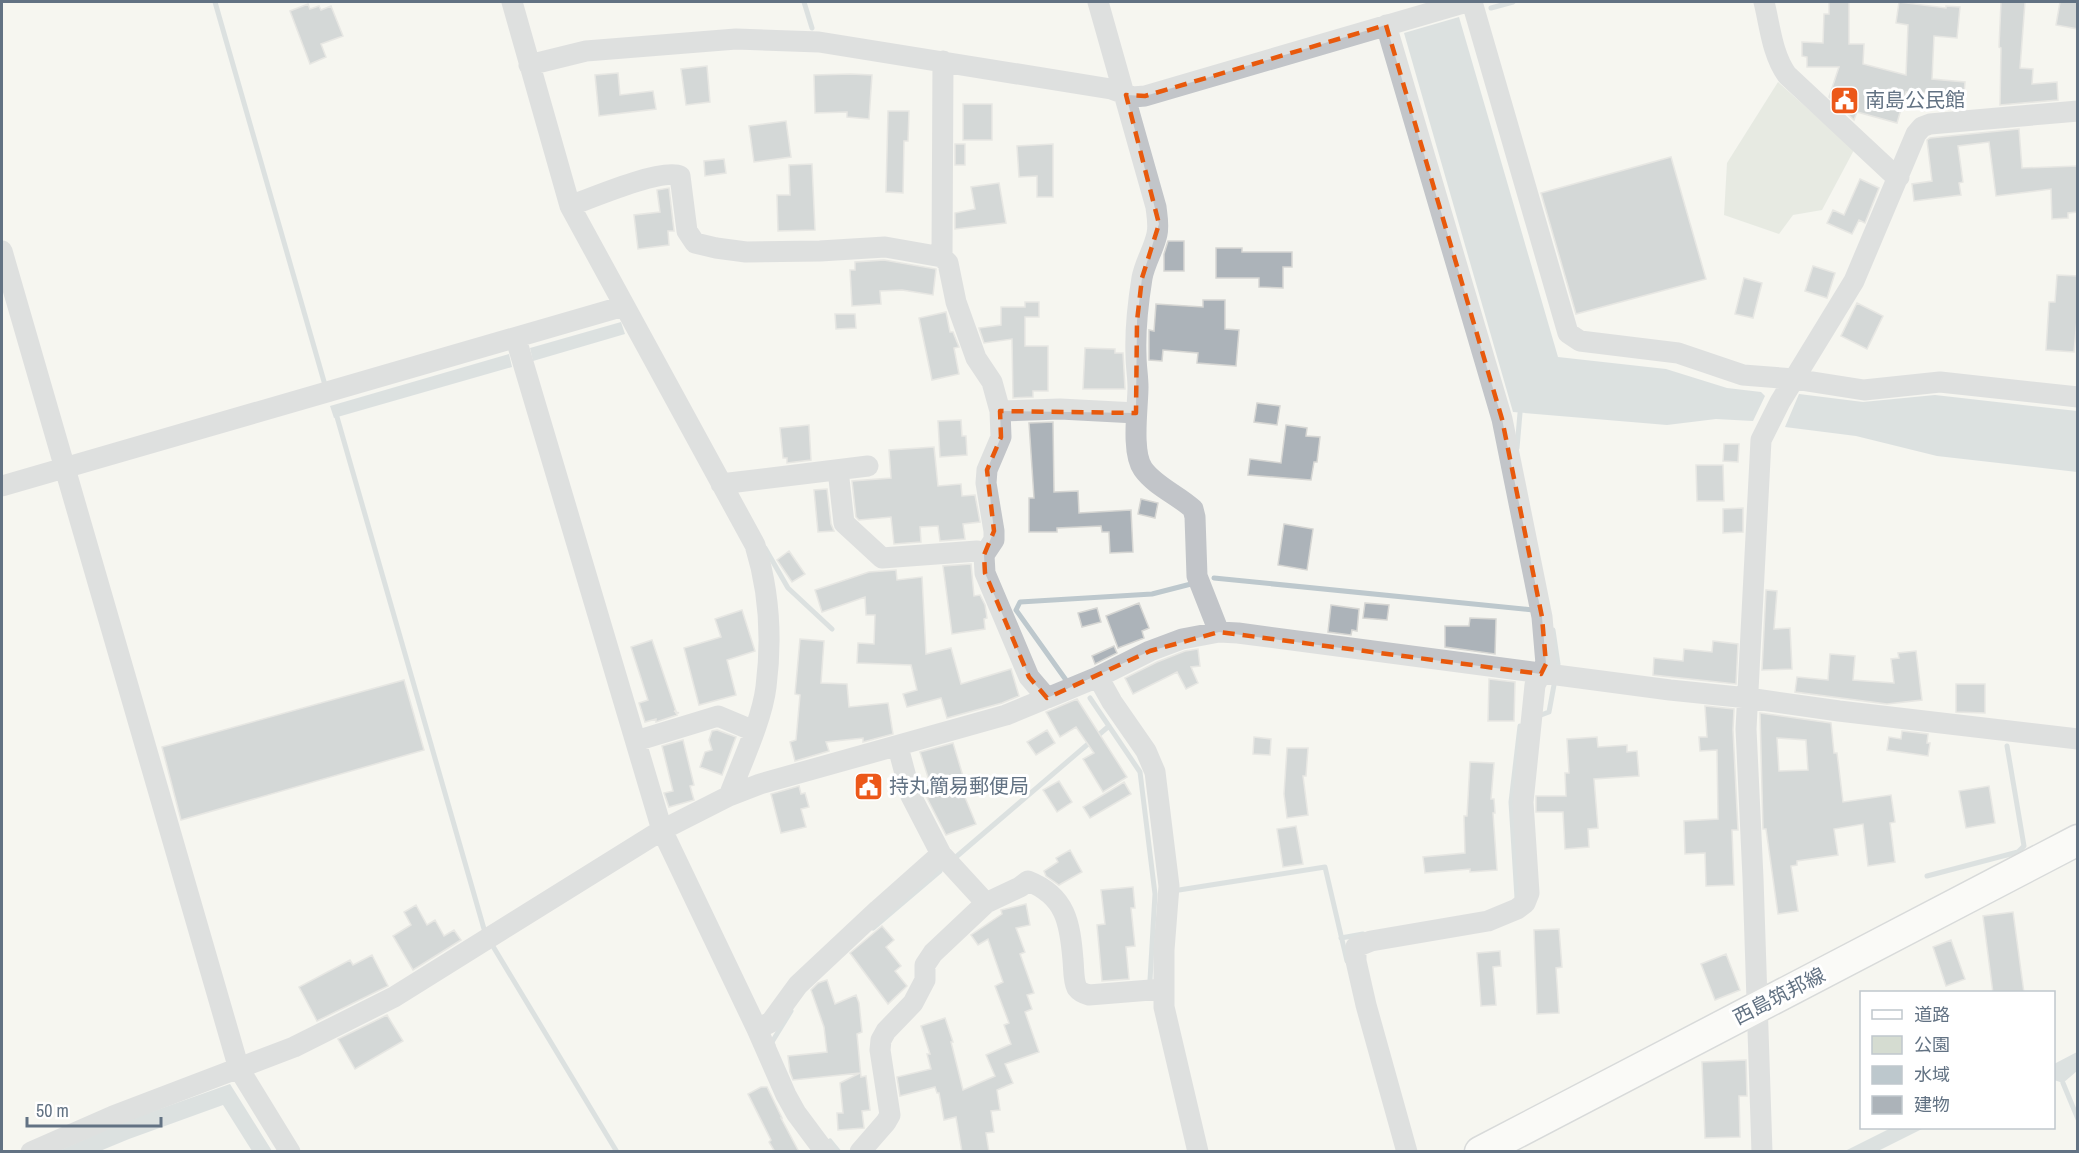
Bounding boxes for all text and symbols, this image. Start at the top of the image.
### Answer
public building icon: 南島公民館 [1828,84,1860,116]
place label: 南島公民館 [1865,86,1965,113]
public building icon: 持丸簡易郵便局 [852,770,884,802]
place label: 持丸簡易郵便局 [889,772,1029,799]
street label: 西島筑邦線 [1728,961,1829,1030]
legend [1860,991,2055,1129]
text: 道路 [1914,1002,1950,1027]
text: 公園 [1914,1032,1950,1057]
text: 水域 [1914,1062,1950,1087]
scale bar [27,1090,160,1128]
text: 建物 [1914,1092,1950,1117]
text: 50 m [36,1098,69,1123]

